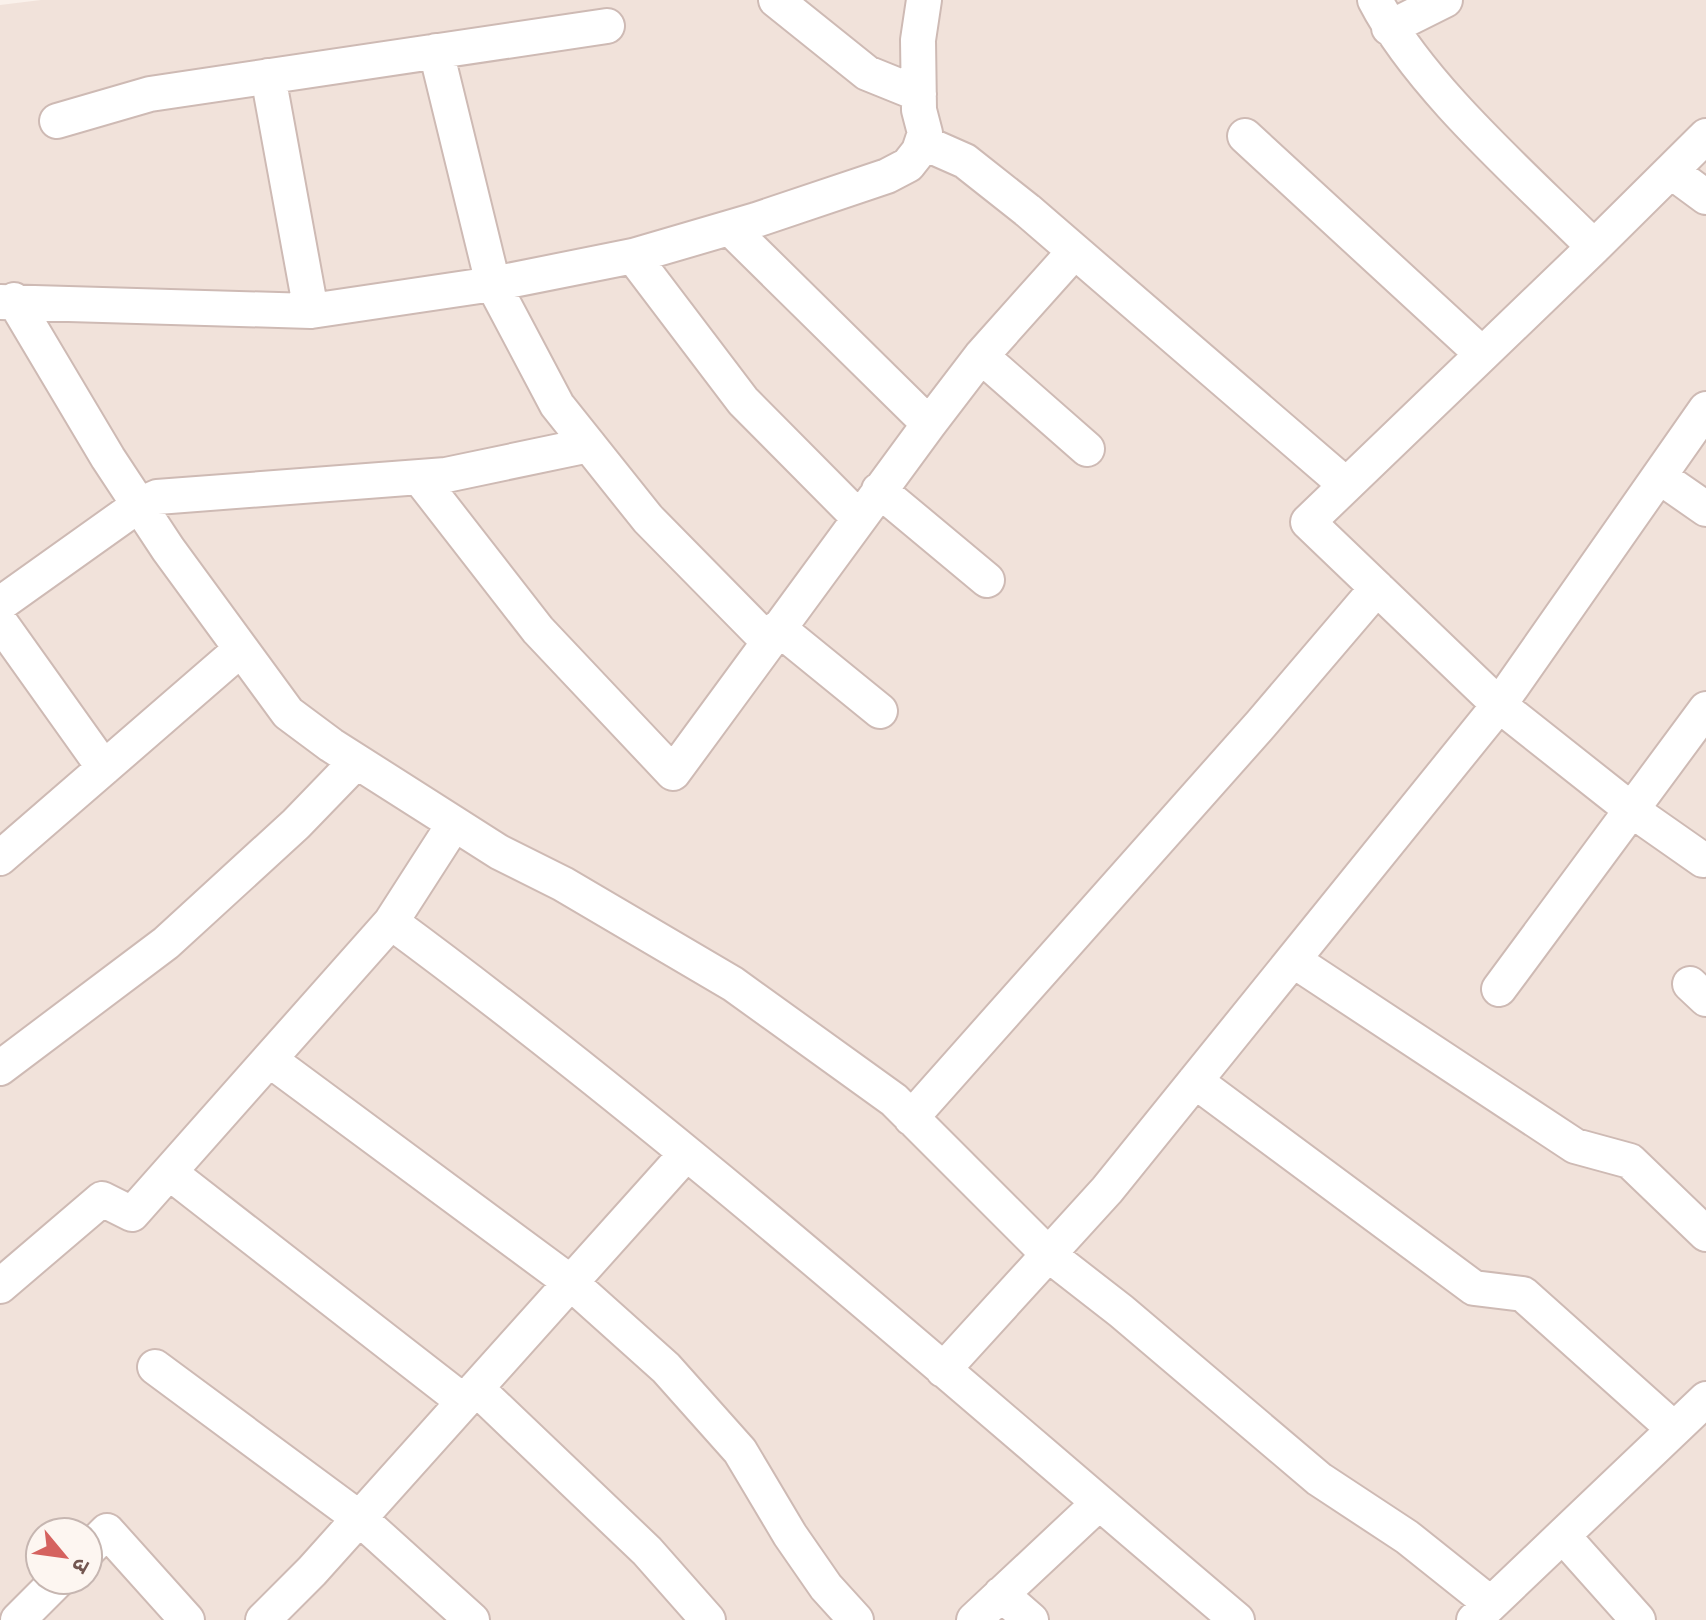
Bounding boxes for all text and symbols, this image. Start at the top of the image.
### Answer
north arrow [24,1516,104,1596]
text: उ [66,1554,95,1578]

